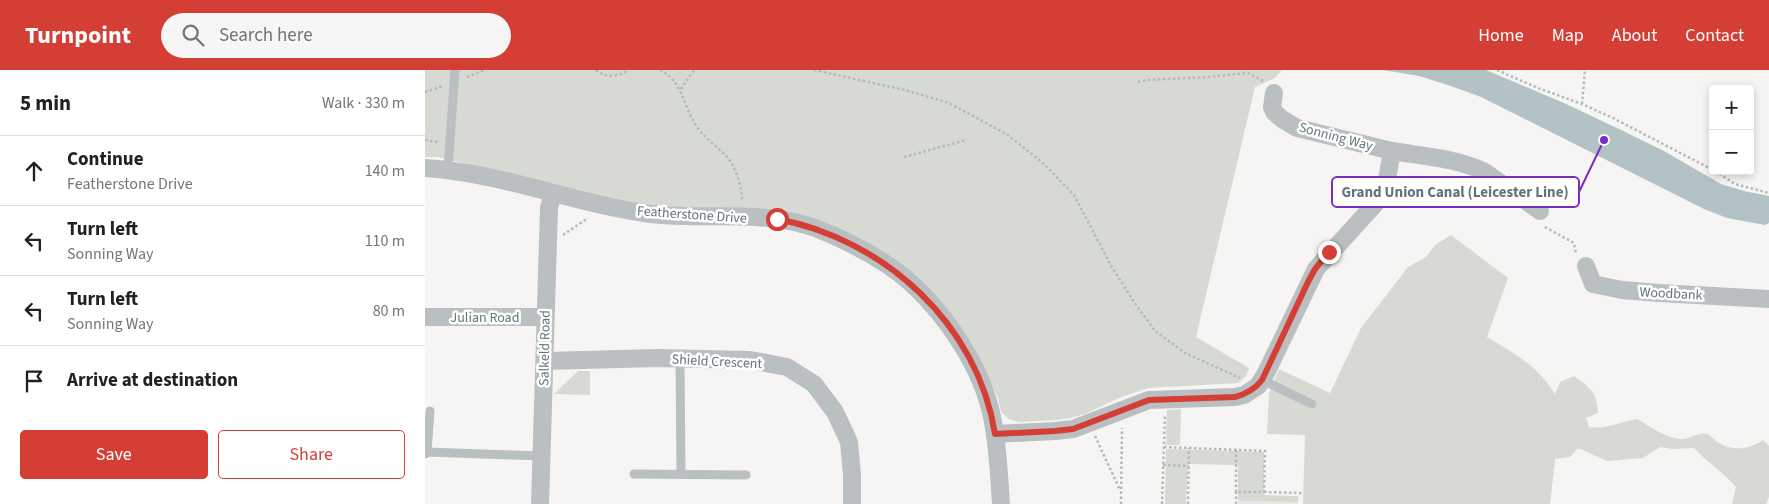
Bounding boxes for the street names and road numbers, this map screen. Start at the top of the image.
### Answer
street label: Sonning Way [1297,118,1375,157]
street label: Featherstone Drive [636,201,747,229]
street label: Woodbank [1639,282,1703,306]
street label: Julian Road [451,308,519,328]
street label: Salkeld Road [534,310,556,386]
street label: Shield Crescent [671,350,763,374]

